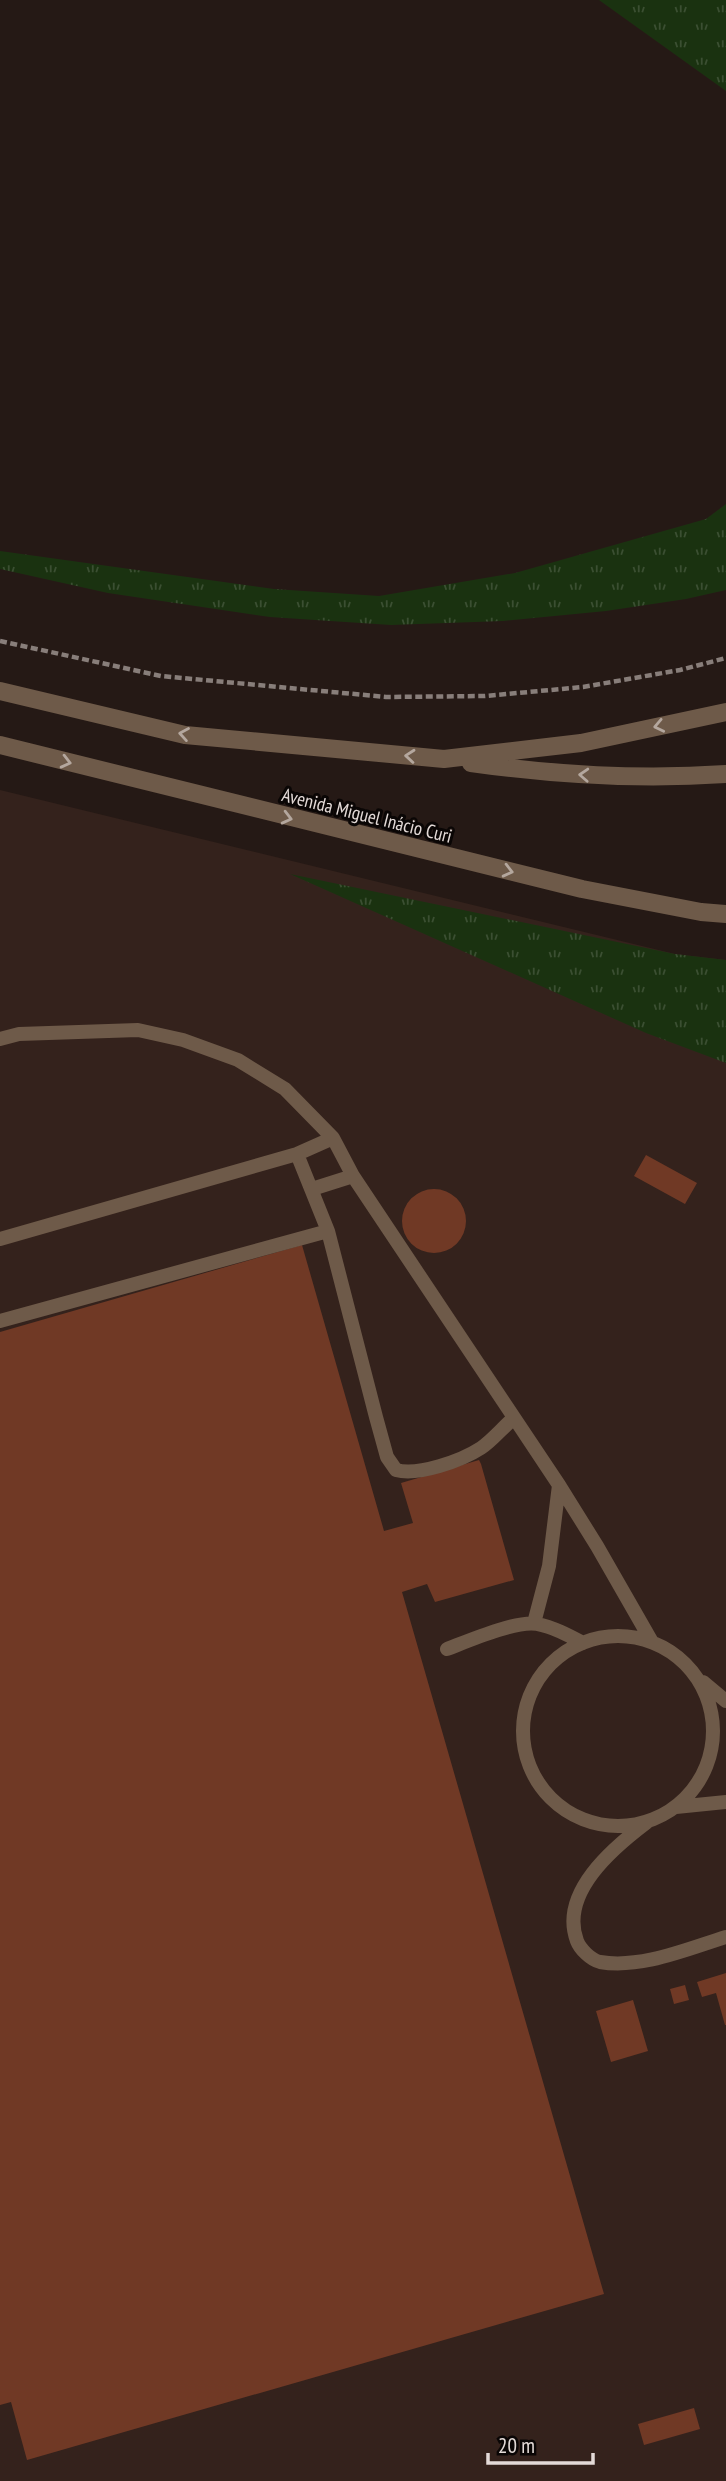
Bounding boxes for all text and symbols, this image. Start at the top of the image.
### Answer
one-way arrow [653,718,665,733]
one-way arrow [178,727,190,742]
one-way arrow [404,749,415,764]
one-way arrow [60,754,72,768]
one-way arrow [579,768,590,783]
street label: Avenida Miguel Inácio Curi [279,782,455,848]
one-way arrow [281,809,293,824]
one-way arrow [502,863,514,877]
scale bar [488,2422,593,2466]
text: 20 m [498,2432,535,2459]

